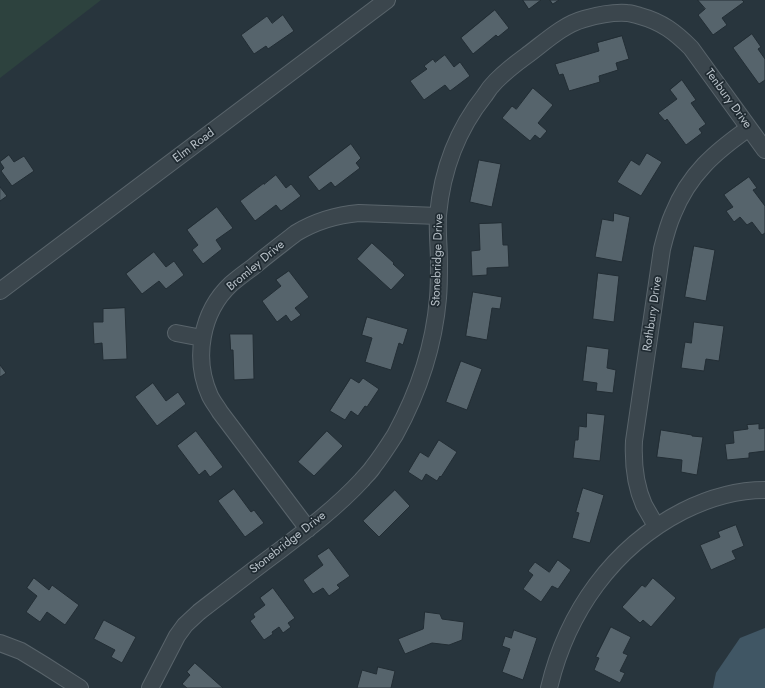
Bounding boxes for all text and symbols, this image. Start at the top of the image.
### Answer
street label: Tenbury Drive [702,66,754,132]
street label: Elm Road [170,126,218,166]
street label: Stonebridge Drive [429,213,447,307]
street label: Bromley Drive [224,238,288,294]
street label: Rothbury Drive [641,276,665,352]
street label: Stonebridge Drive [247,509,329,577]

